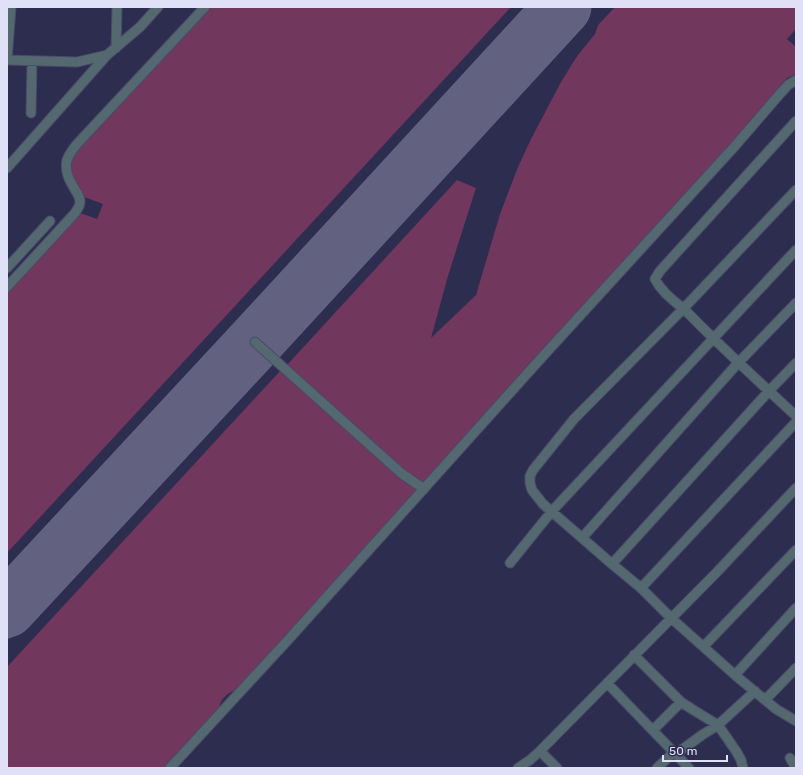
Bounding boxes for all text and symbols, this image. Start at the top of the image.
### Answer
scale bar [663,737,727,763]
text: 50 m [669,744,697,758]

